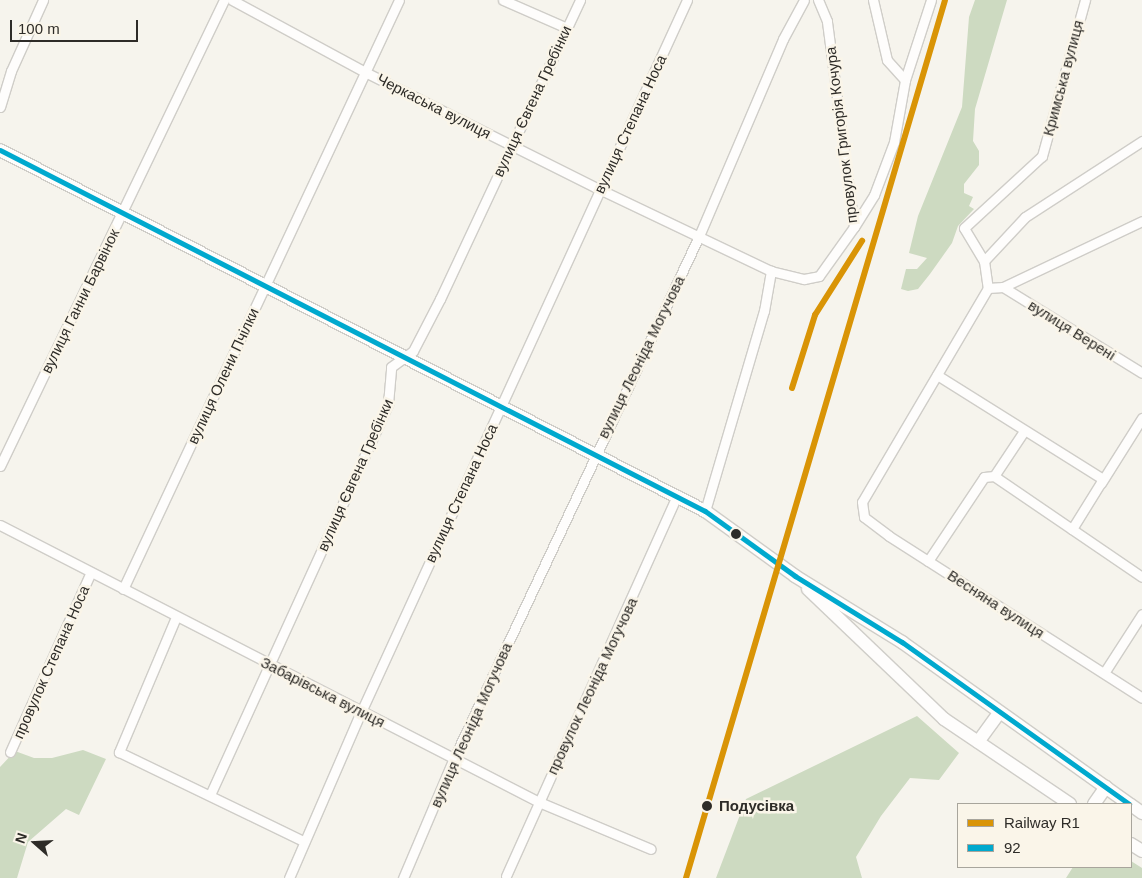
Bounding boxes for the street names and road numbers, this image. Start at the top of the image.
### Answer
street label: Кримська вулиця [1039,18,1087,138]
street label: вулиця Євгена Гребінки [489,23,575,179]
street label: провулок Григорія Кочура [821,46,861,224]
street label: вулиця Степана Носа [590,52,670,196]
street label: Черкаська вулиця [374,70,494,142]
street label: вулиця Ганни Барвінок [37,226,123,376]
street label: вулиця Леоніда Могучова [594,273,688,441]
street label: вулиця Верені [1025,296,1119,364]
street label: вулиця Олени Пчілки [184,305,262,447]
street label: вулиця Євгена Гребінки [313,396,397,554]
street label: вулиця Степана Носа [421,421,501,565]
street label: Весняна вулиця [944,566,1048,642]
street label: провулок Степана Носа [9,583,93,741]
street label: провулок Леоніда Могучова [543,595,641,777]
street label: вулиця Леоніда Могучова [426,640,516,810]
street label: Забарівська вулиця [258,653,388,731]

